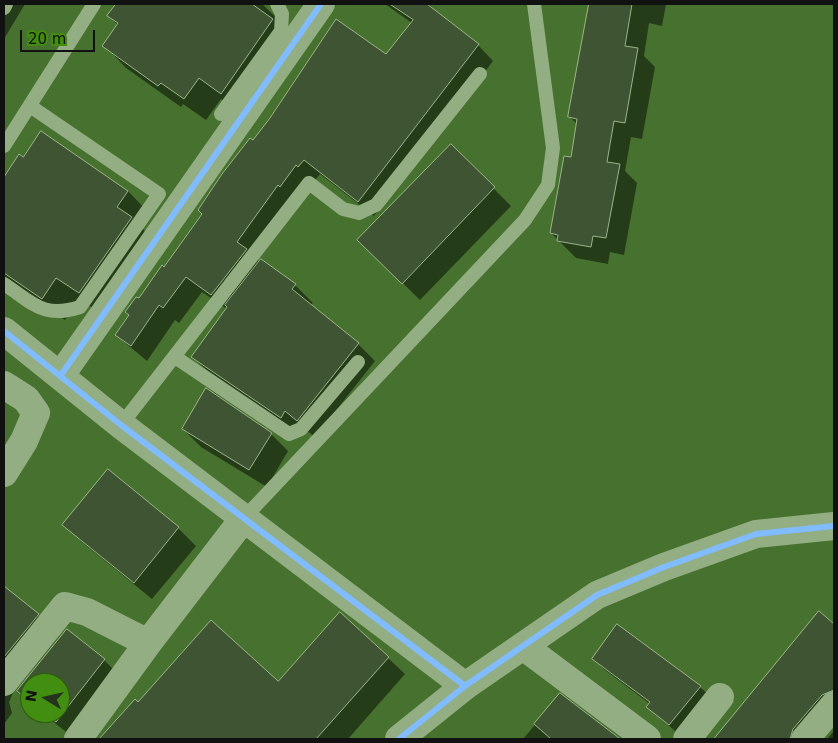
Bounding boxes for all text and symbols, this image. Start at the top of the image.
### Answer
scale bar [22,20,98,52]
text: 20 m [28,30,66,48]
north arrow [20,673,70,723]
text: N [22,689,40,703]

